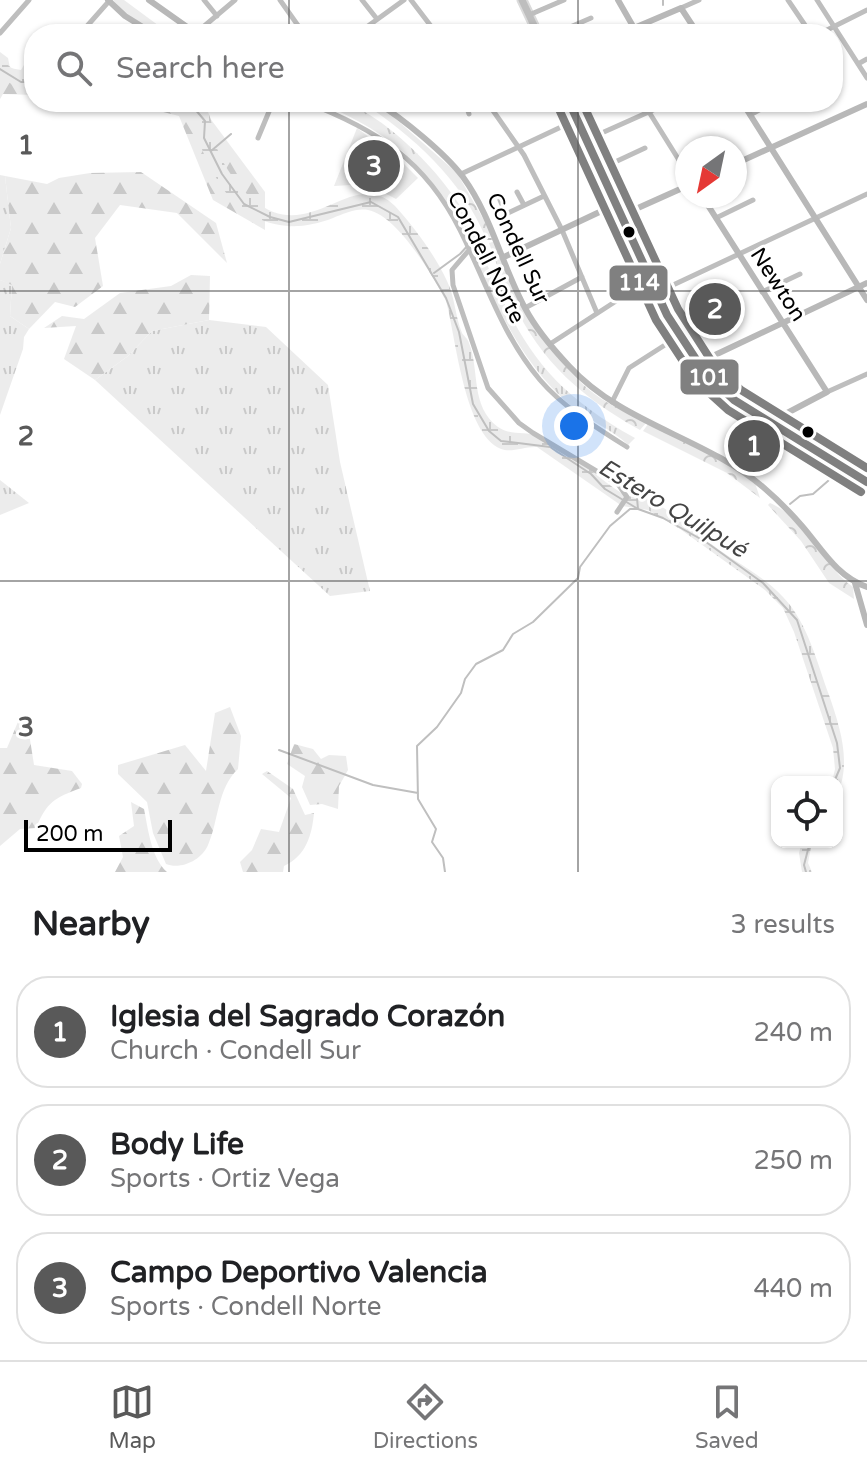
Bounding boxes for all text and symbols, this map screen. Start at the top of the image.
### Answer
search box [24,24,843,112]
icon: search [52,46,96,90]
text: Search here [116,50,285,87]
text: 1 [18,130,34,161]
pin: 3 [348,136,400,196]
north arrow [675,136,747,208]
street label: Condell Norte [442,187,531,328]
street label: Condell Sur [481,189,555,309]
unlabelled marker [621,224,637,240]
street label: Newton [745,243,812,326]
line badge: 114 [608,264,669,302]
text: 114 [618,270,660,296]
pin: 2 [689,279,741,339]
line badge: 101 [679,358,740,396]
text: 101 [688,365,730,391]
your location [554,406,594,446]
pin: 1 [728,416,780,476]
text: 2 [18,421,34,452]
unlabelled marker [800,424,816,440]
water label: Estero Quilpué [593,453,753,565]
text: 3 [18,712,34,743]
map controls [771,776,843,848]
button: locate [771,776,843,848]
scale bar [24,816,172,852]
text: 200 m [36,821,103,847]
text: Nearby [32,904,150,945]
text: 3 results [730,909,835,940]
text: Iglesia del Sagrado Corazón [110,998,505,1035]
text: 1 [52,1017,68,1048]
text: 240 m [753,1017,833,1048]
text: Church · Condell Sur [110,1035,361,1066]
text: Body Life [110,1126,244,1163]
text: 2 [52,1145,68,1176]
text: 250 m [753,1145,833,1176]
text: Sports · Ortiz Vega [110,1163,340,1194]
text: Campo Deportivo Valencia [110,1254,488,1291]
text: 3 [52,1273,68,1304]
text: 440 m [753,1273,833,1304]
text: Sports · Condell Norte [110,1291,382,1322]
tab: Map [108,1380,156,1454]
tab: Directions [373,1380,478,1454]
tab: Saved [695,1380,759,1454]

